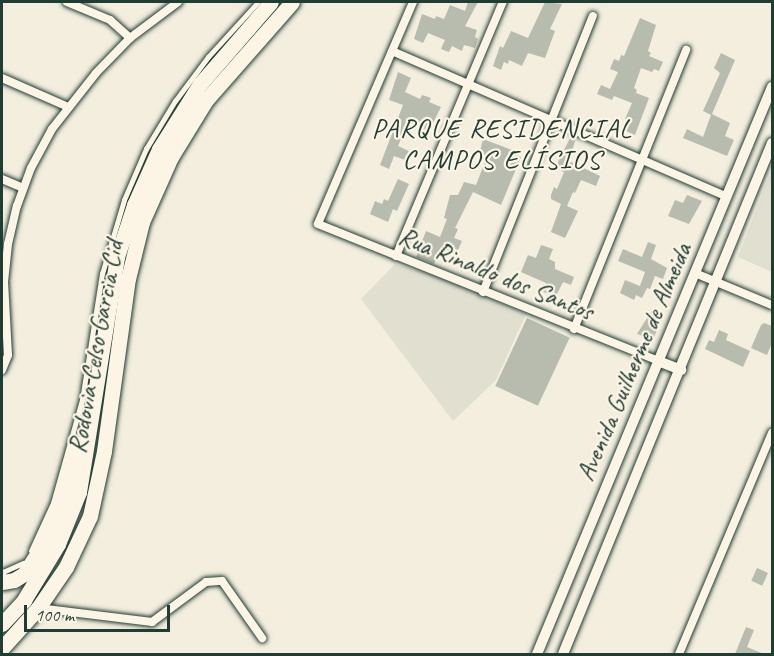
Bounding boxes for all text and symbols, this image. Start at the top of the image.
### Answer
district label: PARQUE RESIDENCIAL CAMPOS ELÍSIOS [373,112,631,175]
street label: Rua Rinaldo dos Santos [394,221,598,327]
street label: Avenida Guilherme de Almeida [569,238,699,486]
street label: Rodovia Celso Garcia Cid [62,239,130,455]
scale bar [27,593,172,631]
text: 100 m [35,604,74,626]

